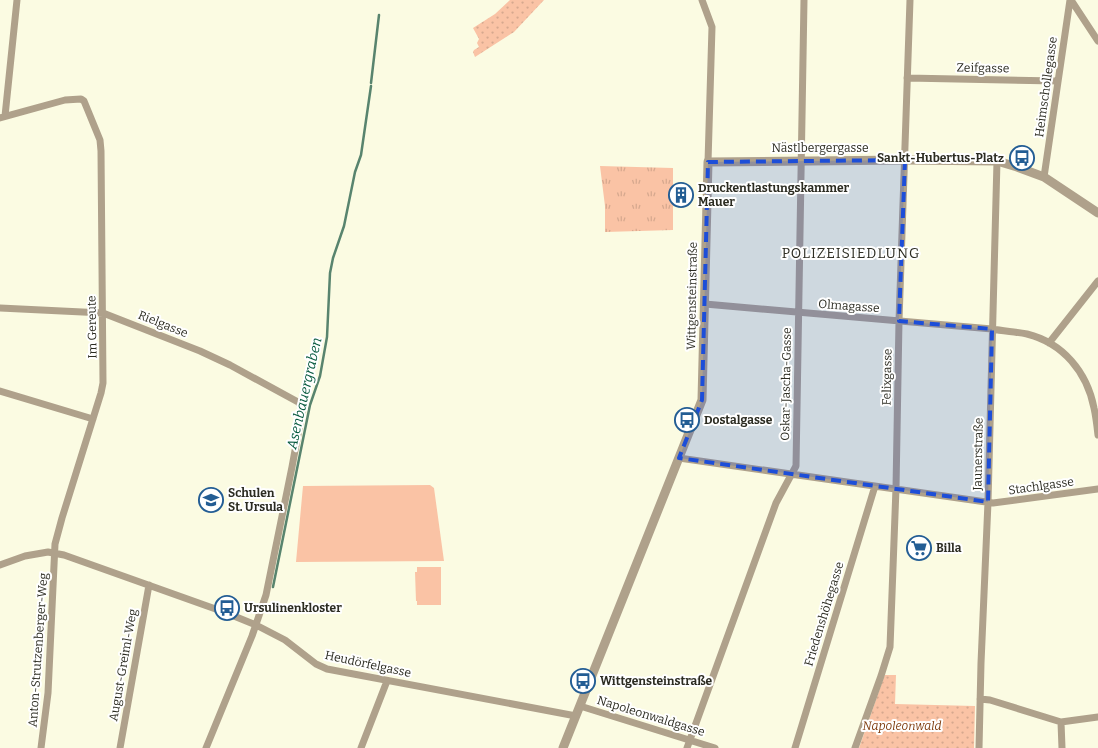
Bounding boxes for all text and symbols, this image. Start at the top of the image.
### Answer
street label: Heimschollegasse [1032,36,1060,138]
street label: Zeifgasse [957,61,1009,75]
street label: Nästlbergergasse [771,141,869,155]
bus stop icon: Sankt-Hubertus-Platz [1009,145,1035,171]
place label: Sankt-Hubertus-Platz [877,151,1004,165]
place label: Druckentlastungskammer Mauer [698,181,850,209]
building icon: Druckentlastungskammer Mauer [668,182,694,208]
street label: Wittgensteinstraße [684,242,700,350]
district label: POLIZEISIEDLUNG [782,245,920,262]
street label: Im Gereute [84,295,100,359]
street label: Olmagasse [818,297,880,315]
street label: Rielgasse [136,308,190,340]
street label: Oskar-Jascha-Gasse [778,327,794,441]
water label: Asenbauergraben [283,336,326,452]
street label: Felixgasse [880,348,894,406]
bus stop icon: Dostalgasse [674,407,700,433]
place label: Dostalgasse [704,413,773,427]
street label: Jaunerstraße [970,417,986,492]
street label: Stachlgasse [1007,474,1075,498]
place label: Schulen St. Ursula [228,486,283,514]
school or university icon: Schulen St. Ursula [198,487,224,513]
supermarket icon: Billa [906,535,932,561]
place label: Billa [936,541,962,555]
street label: Friedenshöhegasse [801,560,847,668]
street label: Anton-Strutzenberger-Weg [26,572,50,728]
bus stop icon: Ursulinenkloster [214,595,240,621]
place label: Ursulinenkloster [244,601,342,615]
street label: August-Greiml-Weg [106,608,140,722]
street label: Heudörfelgasse [324,648,412,680]
bus stop icon: Wittgensteinstraße [570,668,596,694]
place label: Wittgensteinstraße [600,674,713,688]
street label: Napoleonwaldgasse [595,693,707,739]
park label: Napoleonwald [862,719,942,733]

